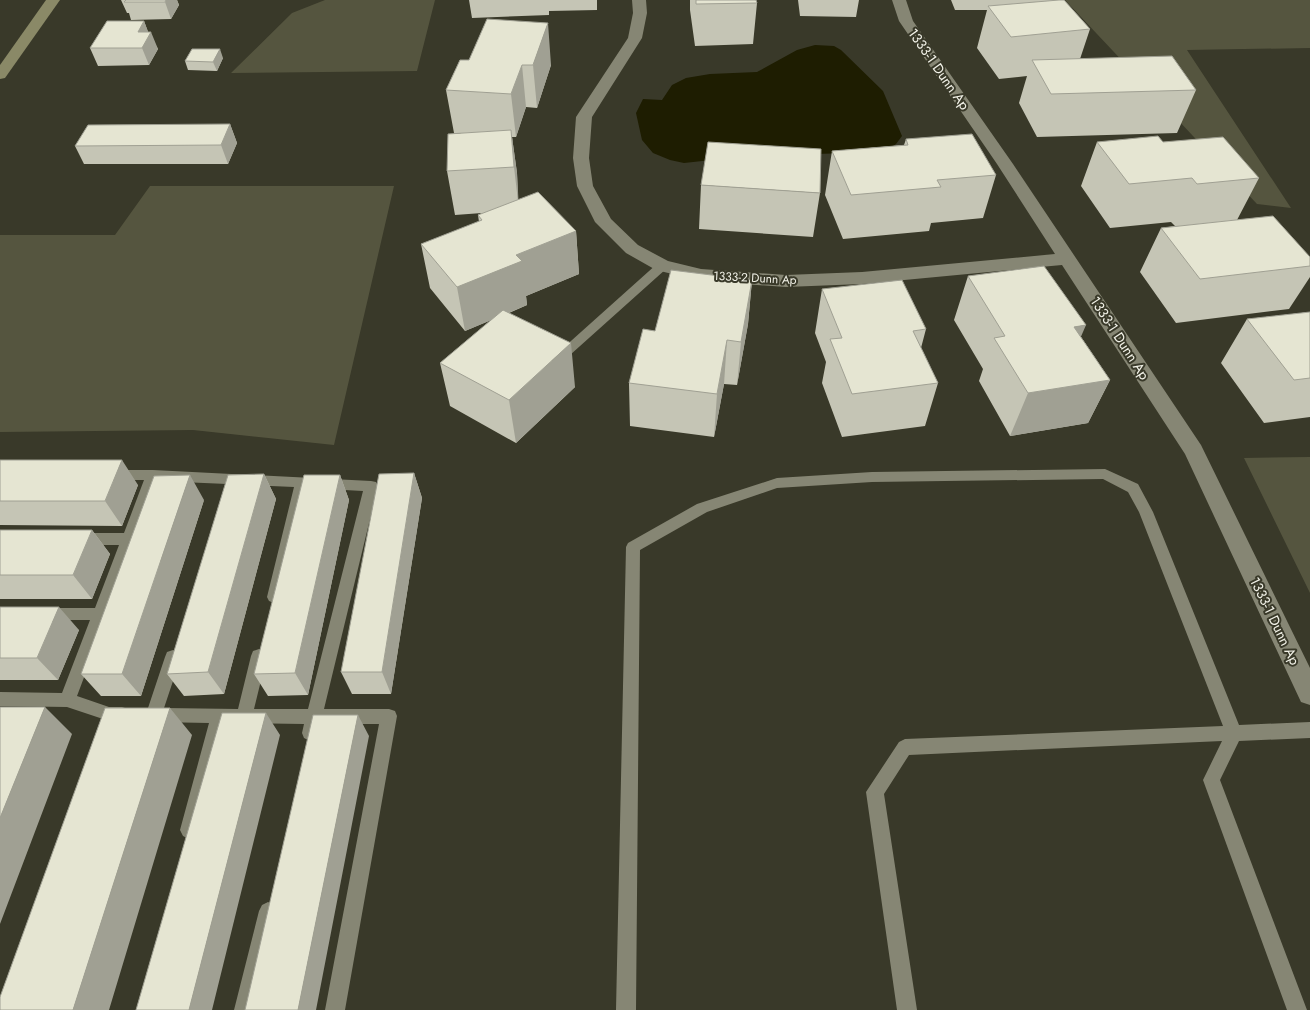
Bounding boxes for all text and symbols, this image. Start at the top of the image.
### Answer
street label: 1333-1 Dunn Ap [903,24,975,114]
street label: 1333-2 Dunn Ap [713,267,797,289]
street label: 1333-1 Dunn Ap [1086,292,1154,384]
street label: 1333-1 Dunn Ap [1245,574,1305,668]

